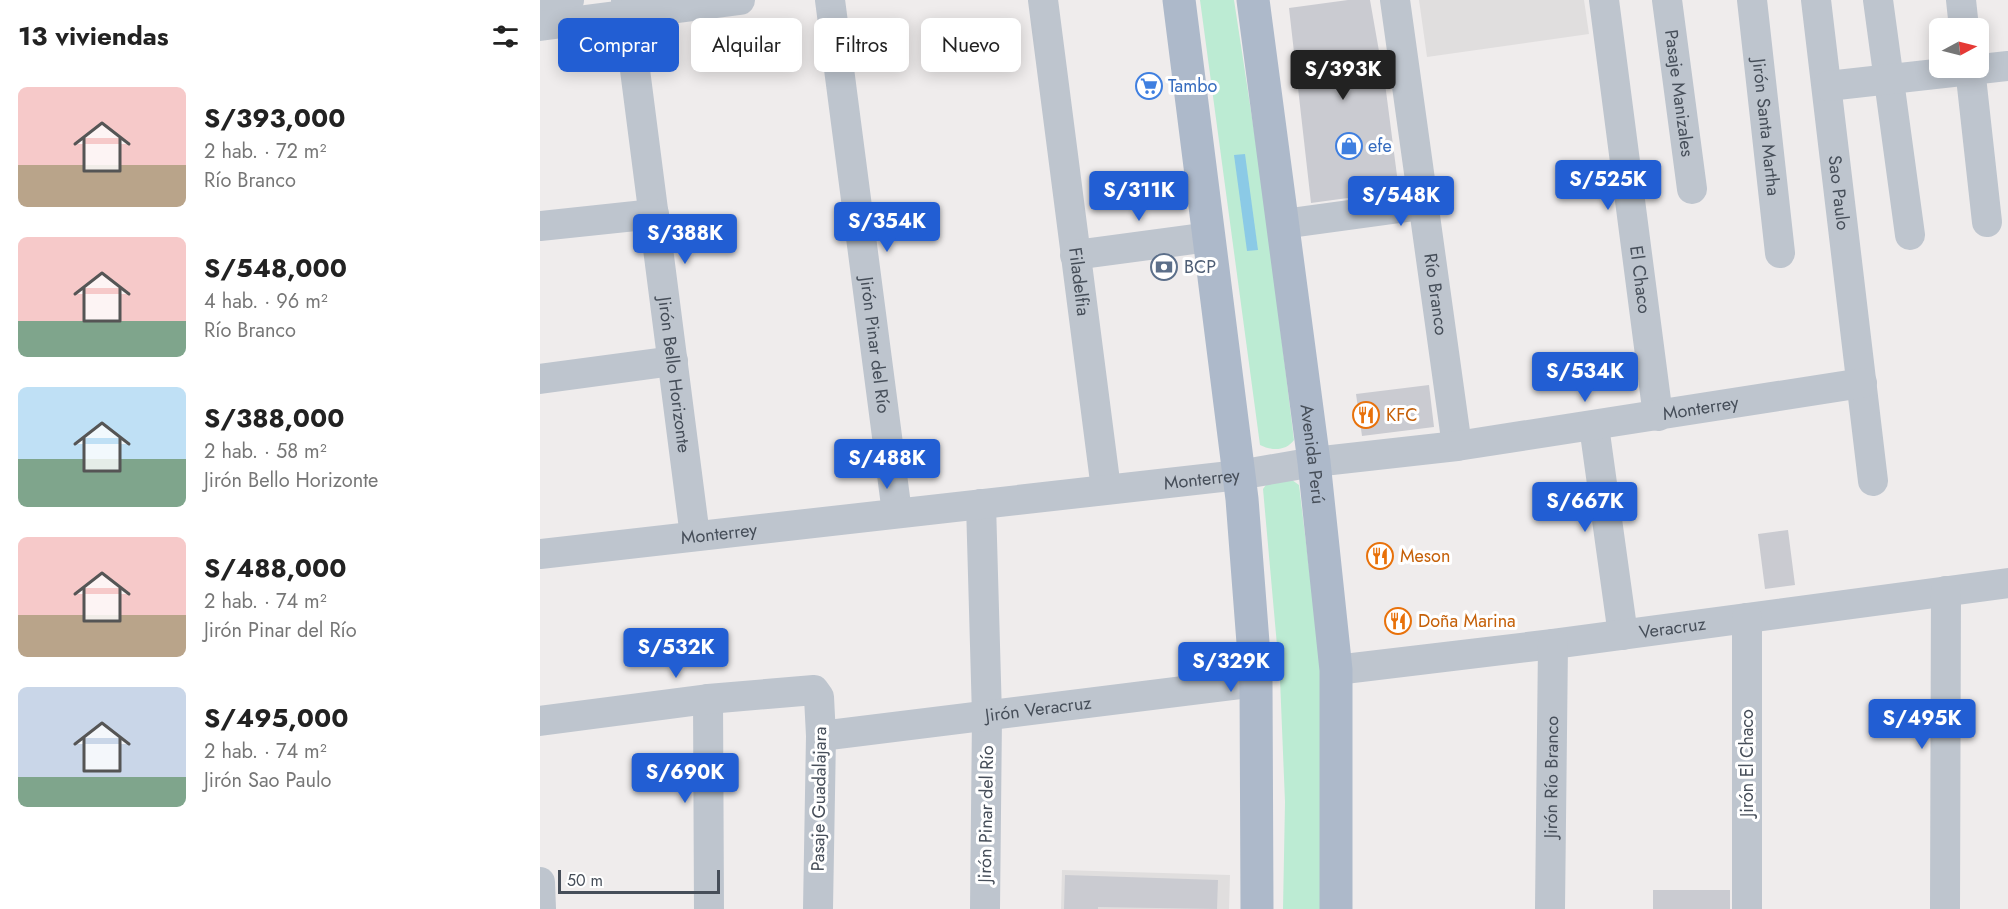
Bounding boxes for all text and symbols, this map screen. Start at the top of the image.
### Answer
text: 13 viviendas [18,17,169,55]
chip: Comprar [558,18,679,72]
chip: Alquilar [691,18,802,72]
chip: Filtros [814,18,909,72]
chip: Nuevo [921,18,1021,72]
north arrow [1929,18,1989,78]
map controls [1929,18,1989,78]
icon: filters [489,20,522,53]
street label: Pasaje Manizales [1658,28,1701,158]
pin: S/393K [1294,50,1392,101]
text: S/393K [1305,55,1381,84]
street label: Jirón Santa Martha [1745,55,1787,197]
supermarket icon: Tambo [1134,71,1164,101]
place label: Tambo [1168,73,1218,99]
text: S/393,000 [204,99,345,137]
icon: home [66,111,138,183]
shop icon: efe [1334,131,1364,161]
place label: efe [1368,133,1392,159]
text: 2 hab. · 72 m² [204,137,326,166]
street label: Sao Paulo [1821,154,1856,232]
pin: S/525K [1559,160,1657,211]
text: S/525K [1569,165,1647,194]
text: Río Branco [204,166,296,195]
pin: S/311K [1090,171,1188,222]
text: S/311K [1103,176,1175,205]
pin: S/548K [1352,176,1450,227]
text: S/548K [1362,181,1440,210]
pin: S/354K [838,202,936,253]
text: S/354K [848,207,926,236]
pin: S/388K [636,214,734,265]
text: S/388K [647,219,723,248]
street label: El Chaco [1623,244,1658,315]
street label: Filadelfia [1062,246,1097,317]
text: S/548,000 [204,249,347,287]
street label: Río Branco [1417,251,1454,337]
bank icon: BCP [1149,252,1179,282]
place label: BCP [1184,254,1216,280]
icon: home [66,261,138,333]
street label: Jirón Pinar del Río [853,273,897,415]
text: 4 hab. · 96 m² [204,287,328,316]
street label: Jirón Bello Horizonte [651,293,697,454]
text: Río Branco [204,316,296,345]
pin: S/534K [1536,352,1634,403]
text: S/534K [1546,357,1624,386]
street label: Monterrey [1661,389,1740,427]
text: S/388,000 [204,399,344,437]
restaurant icon: KFC [1351,400,1381,430]
street label: Avenida Perú [1293,402,1331,505]
place label: KFC [1386,402,1418,428]
icon: home [66,411,138,483]
text: 2 hab. · 58 m² [204,437,327,466]
pin: S/488K [838,439,936,490]
text: S/488K [848,444,926,473]
street label: Monterrey [1162,462,1241,496]
text: Jirón Bello Horizonte [204,466,378,495]
pin: S/667K [1536,482,1634,533]
text: S/667K [1546,487,1624,516]
street label: Monterrey [679,517,758,551]
restaurant icon: Meson [1365,541,1395,571]
place label: Meson [1400,543,1450,569]
text: S/488,000 [204,549,346,587]
icon: home [66,561,138,633]
text: 2 hab. · 74 m² [204,587,327,616]
restaurant icon: Doña Marina [1383,606,1413,636]
place label: Doña Marina [1418,608,1516,634]
street label: Veracruz [1637,611,1708,645]
text: Jirón Pinar del Río [204,616,357,645]
pin: S/532K [627,628,725,679]
text: S/532K [637,633,715,662]
pin: S/329K [1182,642,1280,693]
text: S/329K [1192,647,1270,676]
street label: Jirón Veracruz [982,689,1094,729]
text: S/495,000 [204,699,348,737]
pin: S/495K [1873,699,1971,750]
text: S/495K [1883,704,1961,733]
street label: Jirón El Chaco [1734,709,1760,819]
icon: home [66,711,138,783]
street label: Jirón Río Branco [1538,715,1565,840]
street label: Pasaje Guadalajara [805,726,833,872]
text: 2 hab. · 74 m² [204,737,327,766]
street label: Jirón Pinar del Río [972,745,1000,885]
pin: S/690K [636,753,734,804]
text: S/690K [646,758,724,787]
text: Jirón Sao Paulo [204,766,331,795]
scale bar [558,867,720,894]
text: 50 m [567,869,603,892]

